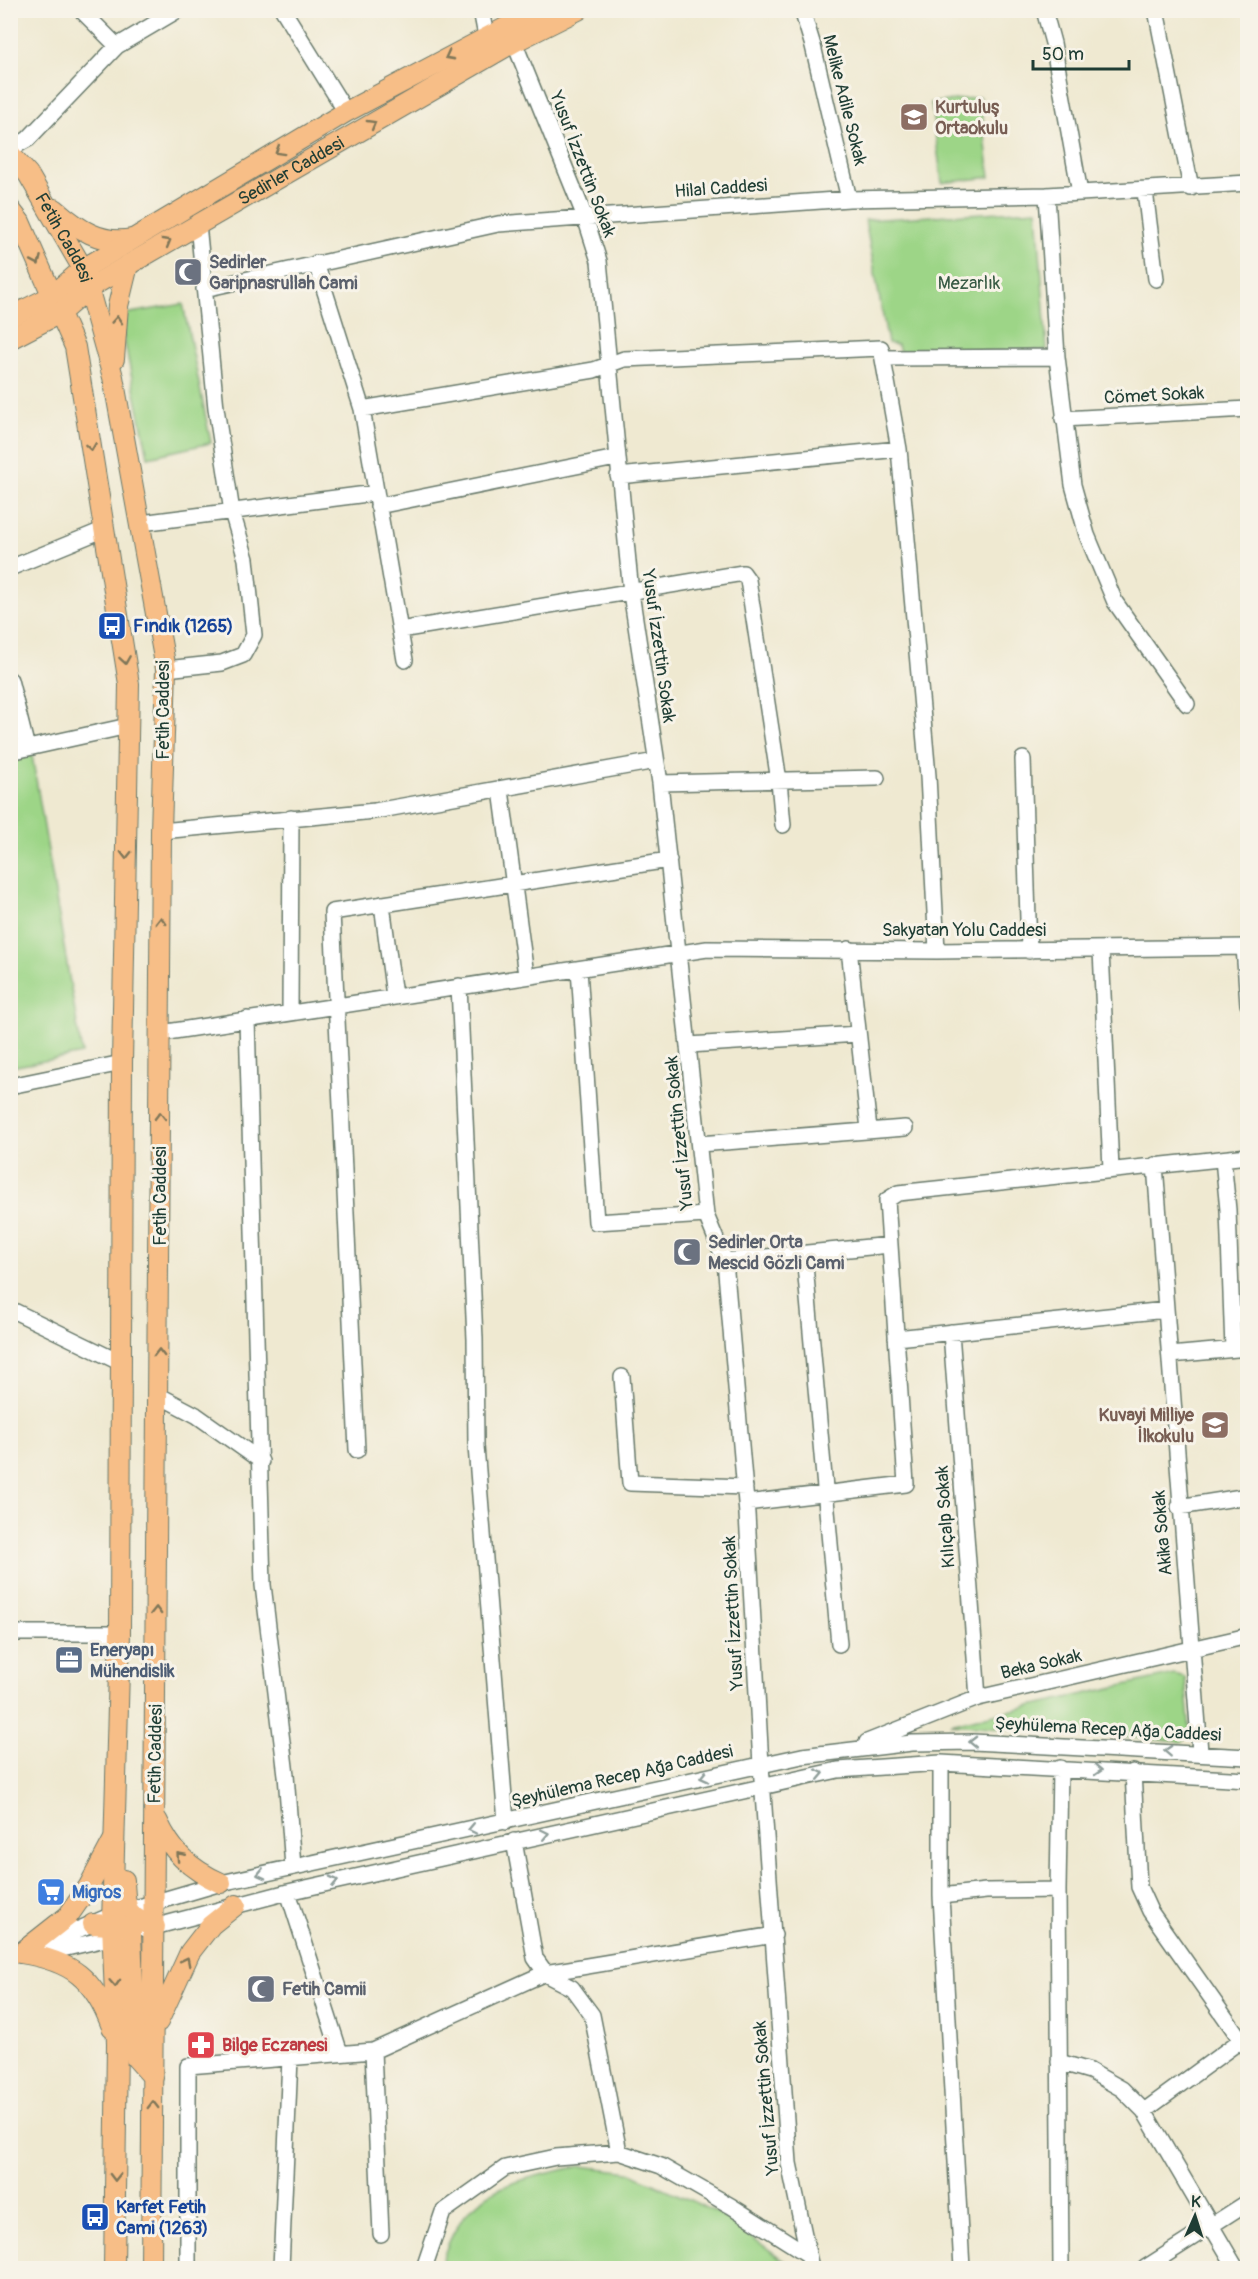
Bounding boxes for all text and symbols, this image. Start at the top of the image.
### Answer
street label: Melike Adile Sokak [817,32,872,168]
scale bar [1033,33,1129,71]
text: 50 m [1042,43,1084,66]
one-way arrow [445,49,456,60]
street label: Yusuf İzzettin Sokak [544,87,621,241]
place label: Kurtuluş Ortaokulu [935,96,1008,140]
school or university icon: Kurtuluş Ortaokulu [898,101,930,133]
one-way arrow [366,120,376,131]
street label: Sedirler Caddesi [234,132,348,211]
one-way arrow [275,143,285,155]
street label: Hilal Caddesi [674,174,768,203]
street label: Fetih Caddesi [29,189,97,285]
one-way arrow [161,238,171,249]
place label: Sedirler Garipnasrullah Cami [209,251,357,295]
one-way arrow [30,255,42,266]
mosque icon: Sedirler Garipnasrullah Cami [172,256,204,288]
park label: Mezarlık [938,272,1001,295]
one-way arrow [110,316,123,325]
street label: Cömet Sokak [1103,381,1205,410]
one-way arrow [85,442,97,451]
street label: Yusuf İzzettin Sokak [636,567,681,725]
bus stop icon: Fındık (1265) [96,610,128,642]
place label: Fındık (1265) [133,615,233,638]
one-way arrow [118,655,131,665]
street label: Fetih Caddesi [152,660,175,760]
one-way arrow [120,850,132,859]
one-way arrow [155,917,167,926]
street label: Sakyatan Yolu Caddesi [882,919,1046,942]
street label: Yusuf İzzettin Sokak [660,1054,699,1212]
one-way arrow [154,1112,166,1121]
street label: Fetih Caddesi [149,1146,172,1246]
place label: Sedirler Orta Mescid Gözli Cami [708,1231,844,1275]
mosque icon: Sedirler Orta Mescid Gözli Cami [671,1236,703,1268]
one-way arrow [153,1349,165,1358]
place label: Kuvayi Milliye İlkokulu [1098,1404,1195,1448]
school or university icon: Kuvayi Milliye İlkokulu [1199,1409,1231,1441]
street label: Kılıçalp Sokak [930,1464,961,1569]
street label: Akika Sokak [1147,1489,1178,1577]
street label: Yusuf İzzettin Sokak [718,1535,749,1692]
one-way arrow [150,1607,162,1616]
place label: Eneryapı Mühendislik [90,1639,175,1683]
office icon: Eneryapı Mühendislik [53,1644,85,1676]
street label: Beka Sokak [998,1644,1084,1685]
street label: Fetih Caddesi [143,1704,168,1804]
street label: Şeyhülema Recep Ağa Caddesi [994,1712,1222,1747]
one-way arrow [969,1736,978,1749]
street label: Şeyhülema Recep Ağa Caddesi [509,1740,735,1813]
one-way arrow [1164,1744,1173,1757]
one-way arrow [1093,1763,1102,1776]
one-way arrow [814,1768,824,1781]
one-way arrow [699,1770,709,1783]
one-way arrow [468,1822,478,1835]
one-way arrow [540,1828,550,1841]
one-way arrow [176,1852,187,1863]
one-way arrow [256,1867,266,1880]
supermarket icon: Migros [35,1876,67,1908]
one-way arrow [329,1876,339,1889]
place label: Migros [72,1881,122,1904]
one-way arrow [178,1956,190,1967]
mosque icon: Fetih Camii [245,1973,277,2005]
one-way arrow [108,1978,121,1987]
place label: Fetih Camii [282,1978,366,2001]
street label: Yusuf İzzettin Sokak [748,2019,785,2177]
pharmacy icon: Bilge Eczanesi [185,2029,217,2061]
place label: Bilge Eczanesi [222,2034,328,2057]
one-way arrow [147,2101,159,2110]
one-way arrow [109,2173,121,2182]
north arrow [1165,2186,1225,2246]
text: K [1190,2192,1201,2212]
place label: Karfet Fetih Cami (1263) [116,2196,208,2240]
bus stop icon: Karfet Fetih Cami (1263) [79,2201,111,2233]

